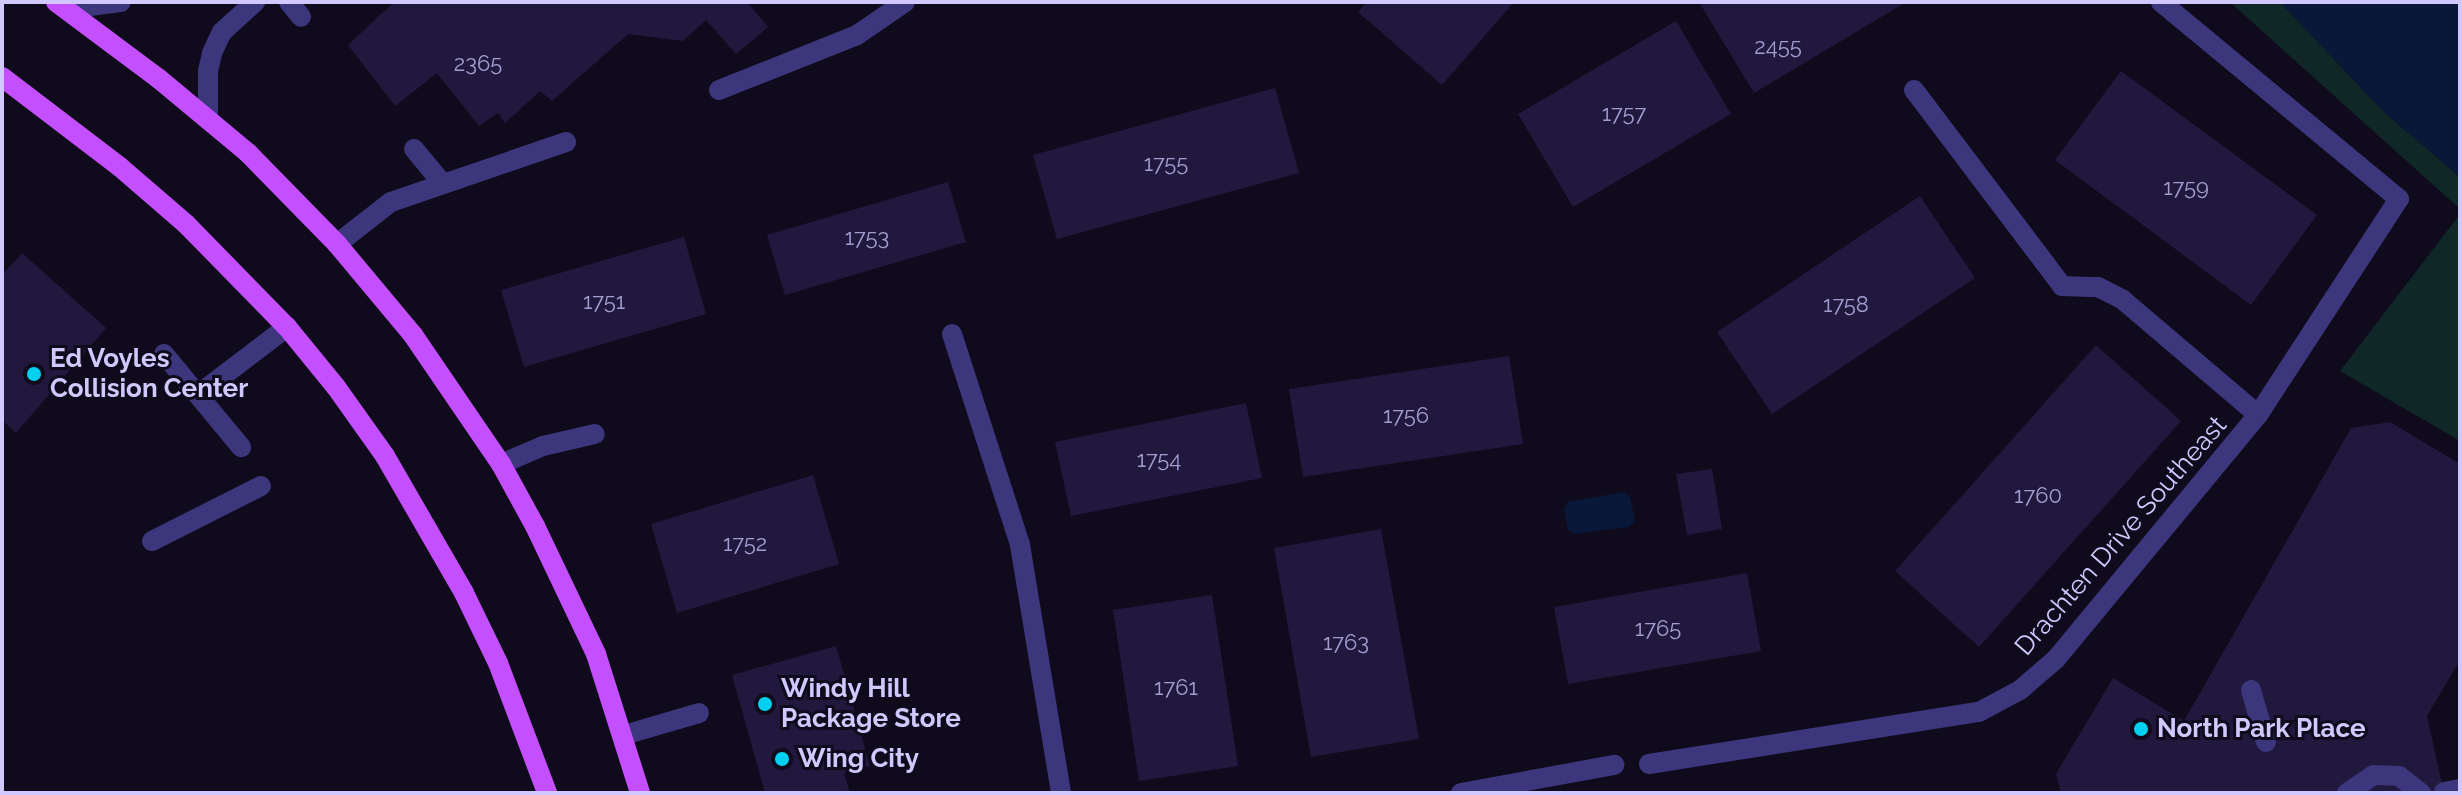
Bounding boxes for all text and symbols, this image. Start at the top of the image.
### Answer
house number: 2455 [1754,34,1802,60]
house number: 2365 [454,51,502,77]
house number: 1757 [1602,101,1646,127]
house number: 1755 [1144,151,1188,177]
house number: 1759 [2163,175,2209,201]
house number: 1753 [845,225,889,251]
house number: 1751 [583,289,625,315]
house number: 1758 [1823,292,1869,318]
place label: Ed Voyles Collision Center [50,343,248,404]
marker: Ed Voyles Collision Center [25,365,43,383]
house number: 1756 [1383,403,1429,429]
street label: Drachten Drive Southeast [2009,410,2233,662]
house number: 1754 [1137,447,1181,473]
house number: 1760 [2014,483,2062,509]
house number: 1752 [723,531,767,557]
house number: 1765 [1635,616,1681,642]
house number: 1763 [1323,630,1369,656]
place label: Windy Hill Package Store [781,673,961,734]
house number: 1761 [1154,675,1198,701]
marker: Windy Hill Package Store [756,695,774,713]
place label: North Park Place [2157,713,2366,745]
marker: North Park Place [2132,720,2150,738]
place label: Wing City [798,743,919,775]
marker: Wing City [773,750,791,768]

